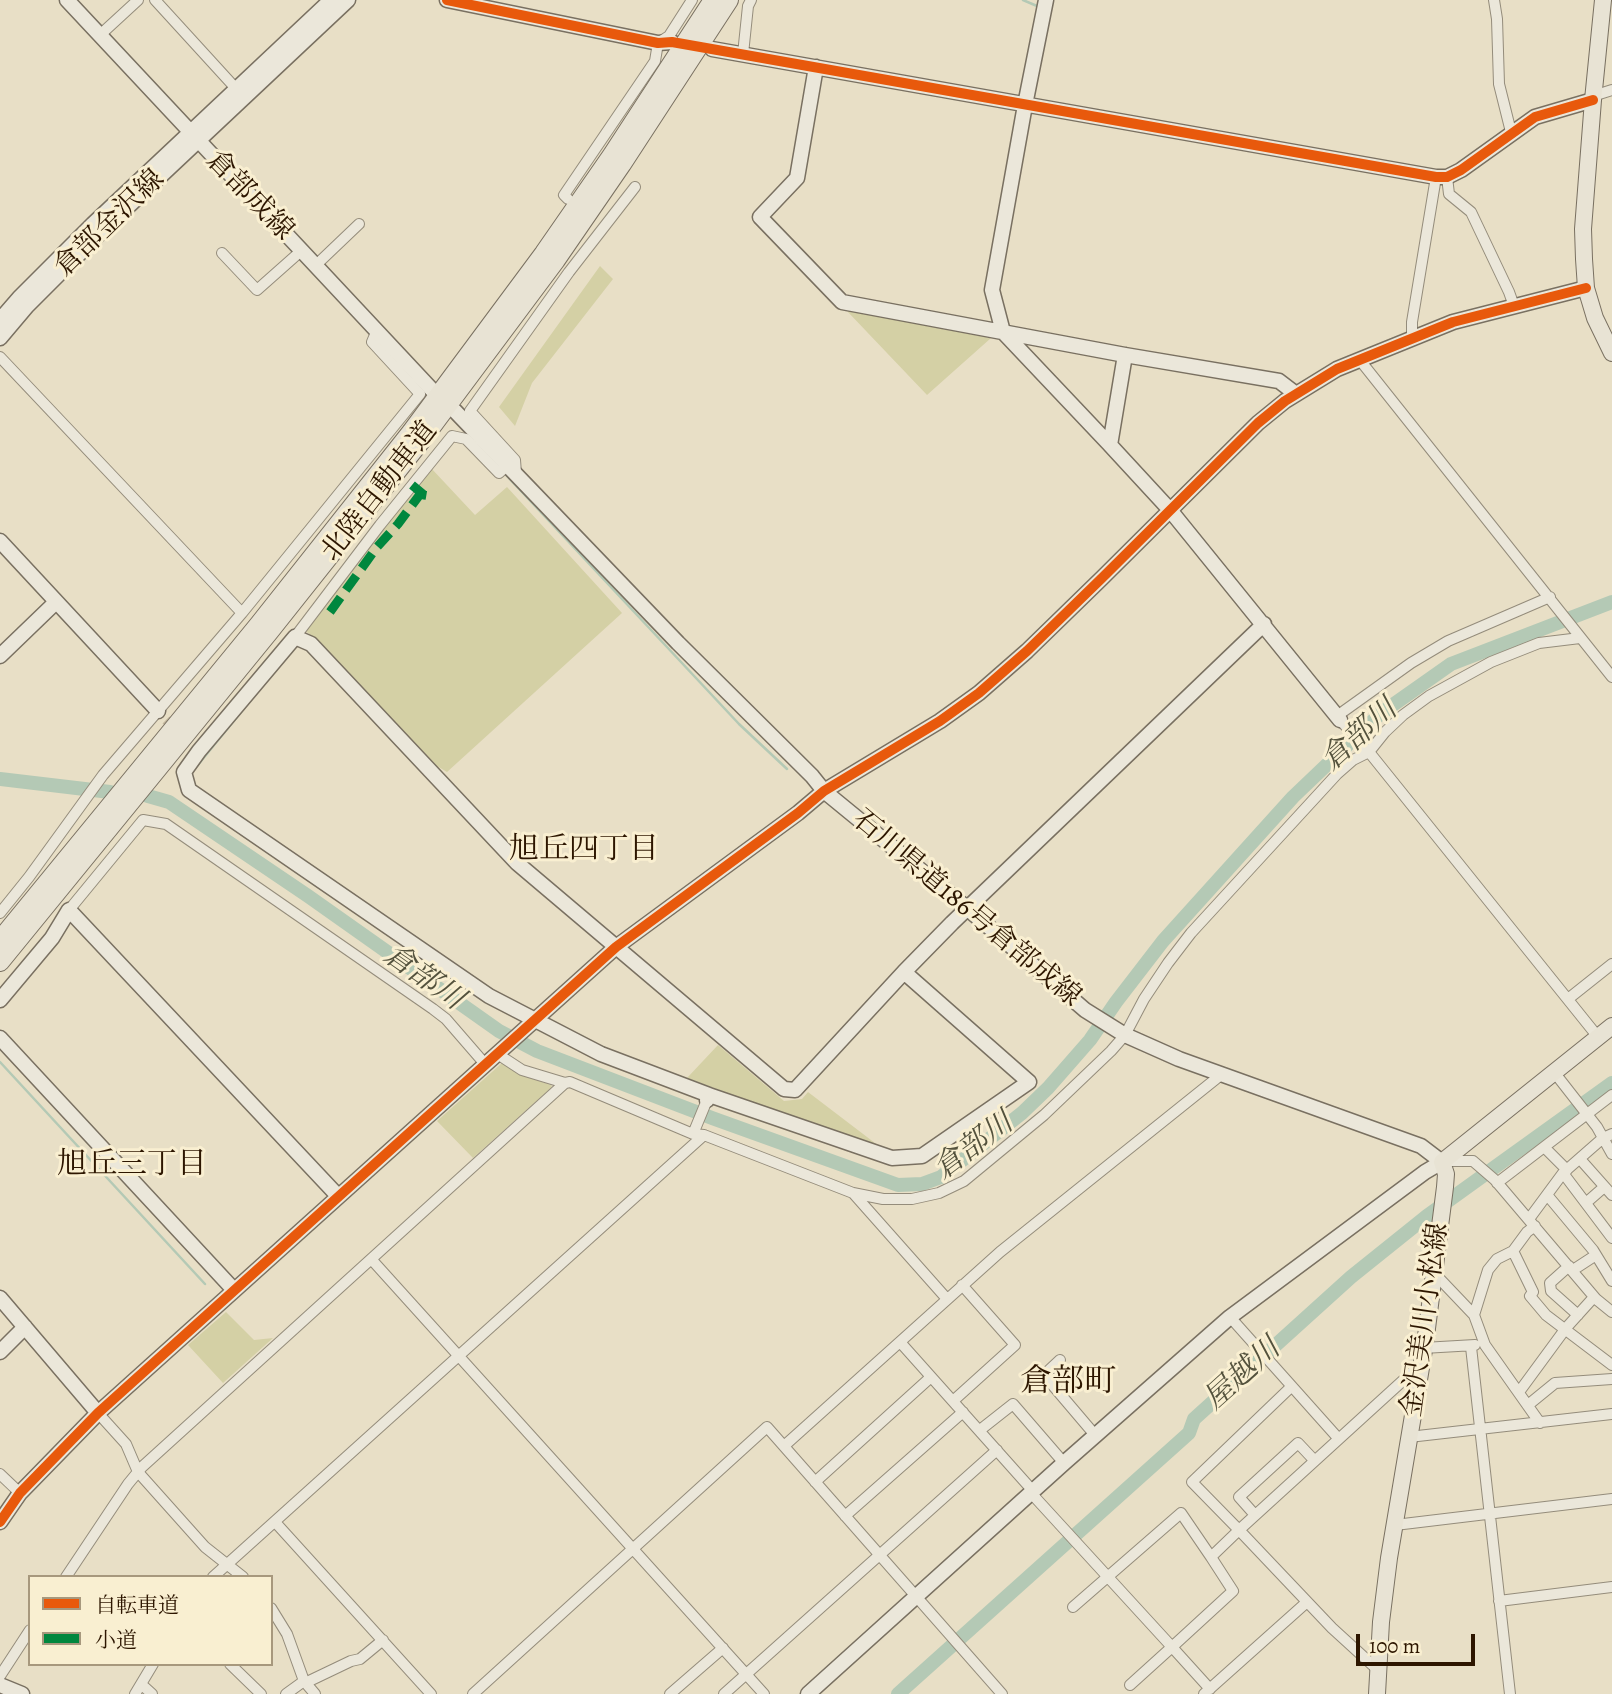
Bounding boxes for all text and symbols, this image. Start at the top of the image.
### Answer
street label: 倉部成線 [198,144,300,248]
street label: 倉部金沢線 [48,163,172,285]
street label: 北陸自動車道 [315,415,445,569]
water label: 倉部川 [1315,693,1405,779]
street label: 石川県道186号倉部成線 [845,804,1087,1014]
district label: 旭丘四丁目 [509,833,659,869]
water label: 倉部川 [376,937,470,1019]
water label: 倉部川 [927,1106,1021,1188]
district label: 旭丘三丁目 [57,1148,207,1184]
street label: 金沢美川小松線 [1396,1221,1456,1419]
water label: 屋越川 [1198,1332,1288,1418]
district label: 倉部町 [1020,1364,1116,1402]
legend [28,1575,273,1666]
text: 自転車道 [95,1591,179,1619]
scale bar [1360,1620,1479,1664]
text: 小道 [95,1626,137,1654]
text: 100 m [1369,1632,1420,1660]

